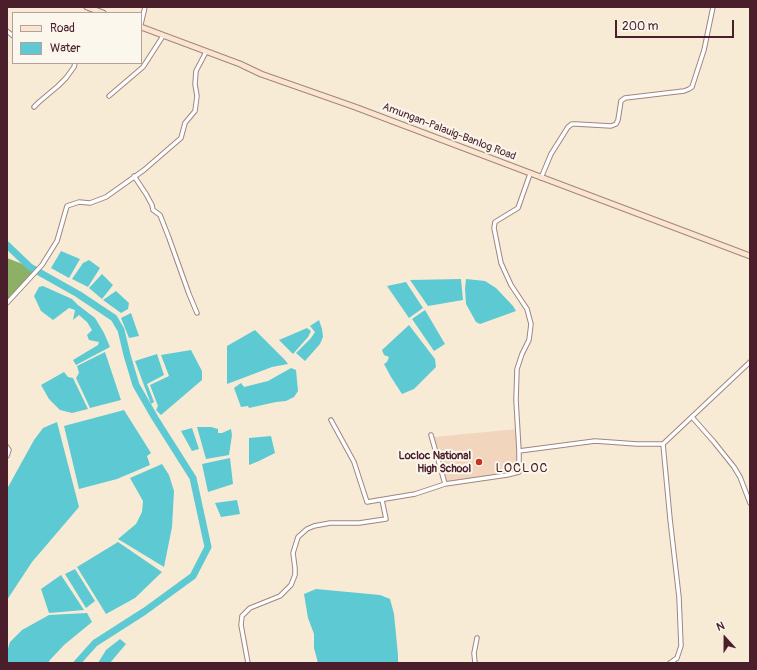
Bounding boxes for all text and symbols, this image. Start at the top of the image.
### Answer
legend [12,12,142,64]
scale bar [617,12,736,38]
text: 200 m [622,19,658,34]
text: Road [50,21,75,36]
text: Water [50,41,81,56]
street label: Amungan-Palauig-Banlog Road [380,100,518,164]
place label: Locloc National High School [398,449,471,475]
marker: Locloc National High School [474,457,484,467]
district label: LOCLOC [495,461,549,477]
north arrow [705,618,745,658]
text: N [715,619,726,634]

